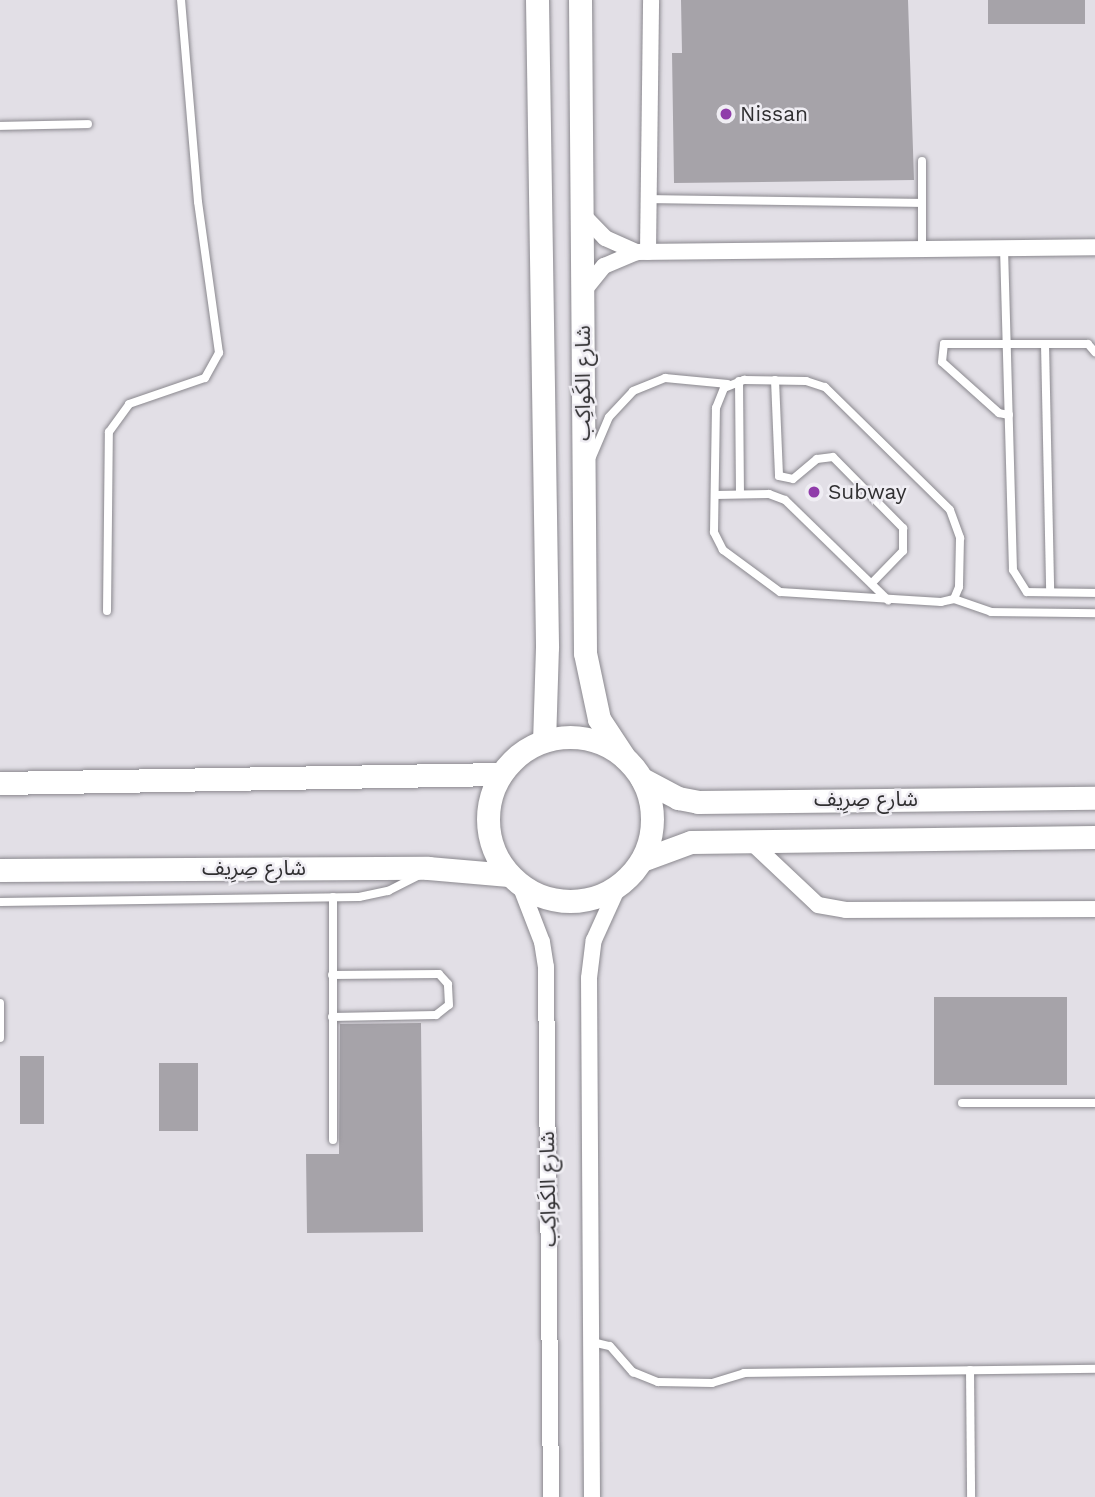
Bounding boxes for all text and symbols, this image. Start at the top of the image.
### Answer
place label: Nissan [740,101,808,127]
marker: Nissan [718,106,734,122]
street label: شارع الكَواكِب [570,325,596,441]
place label: Subway [828,479,907,505]
marker: Subway [806,484,822,500]
street label: شارع صِرِيف [814,786,918,812]
street label: شارع صِرِيف [202,855,306,881]
street label: شارع الكَواكِب [534,1131,562,1247]

